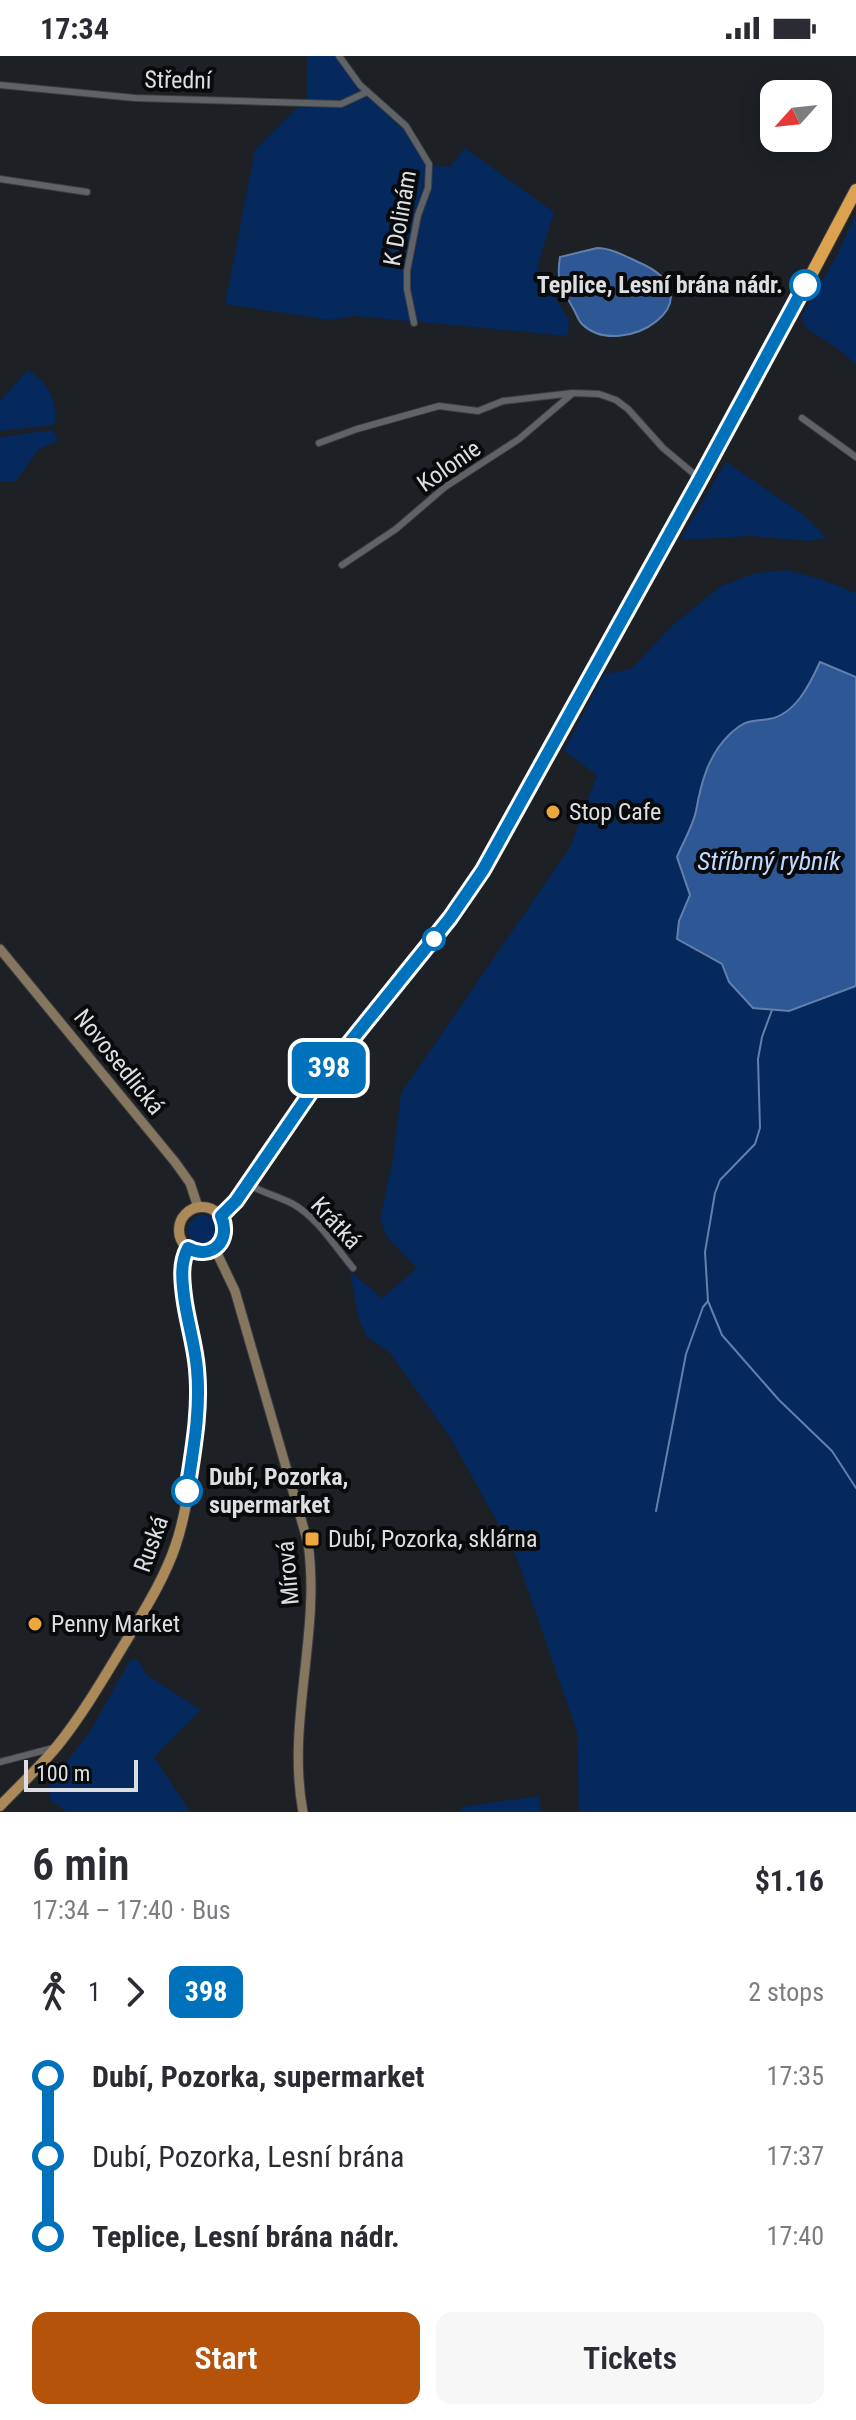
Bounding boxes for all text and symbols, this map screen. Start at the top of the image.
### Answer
text: 17:34 [40,11,109,46]
street label: Střední [144,65,213,95]
north arrow [760,80,832,152]
map controls [760,80,832,152]
street label: K Dolinám [378,168,422,268]
marker: Teplice, Lesní brána nádr. [790,270,820,300]
place label: Teplice, Lesní brána nádr. [537,271,783,299]
street label: Kolonie [412,434,486,498]
place label: Stop Cafe [569,798,661,826]
marker: Stop Cafe [544,803,562,821]
water label: Stříbrný rybník [697,846,841,876]
unlabelled marker [423,928,445,950]
street label: Novosedlická [68,1004,170,1120]
line badge: 398 [283,1042,375,1094]
text: 398 [308,1051,350,1084]
street label: Krátká [305,1191,367,1255]
place label: Dubí, Pozorka, supermarket [209,1463,348,1519]
marker: Dubí, Pozorka, supermarket [172,1476,202,1506]
street label: Ruská [128,1512,174,1576]
place label: Dubí, Pozorka, sklárna [328,1525,537,1553]
marker: Dubí, Pozorka, sklárna [303,1530,321,1548]
street label: Mírová [271,1540,305,1606]
place label: Penny Market [51,1610,180,1638]
marker: Penny Market [26,1615,44,1633]
scale bar [24,1756,138,1792]
text: 100 m [36,1761,90,1786]
text: 6 min [32,1839,129,1891]
text: $1.16 [755,1863,824,1898]
text: 17:34 – 17:40 · Bus [32,1895,231,1925]
icon: walk [32,1970,76,2014]
icon: forward [113,1970,157,2014]
text: 398 [185,1975,227,2008]
text: 1 [88,1977,101,2007]
text: 2 stops [748,1977,824,2007]
text: Dubí, Pozorka, supermarket [92,2059,425,2094]
text: 17:35 [767,2061,824,2091]
text: Dubí, Pozorka, Lesní brána [92,2139,404,2174]
text: 17:37 [767,2141,824,2171]
text: Teplice, Lesní brána nádr. [92,2219,400,2254]
text: 17:40 [767,2221,824,2251]
button: Start [32,2312,420,2404]
button: Tickets [436,2312,824,2404]

